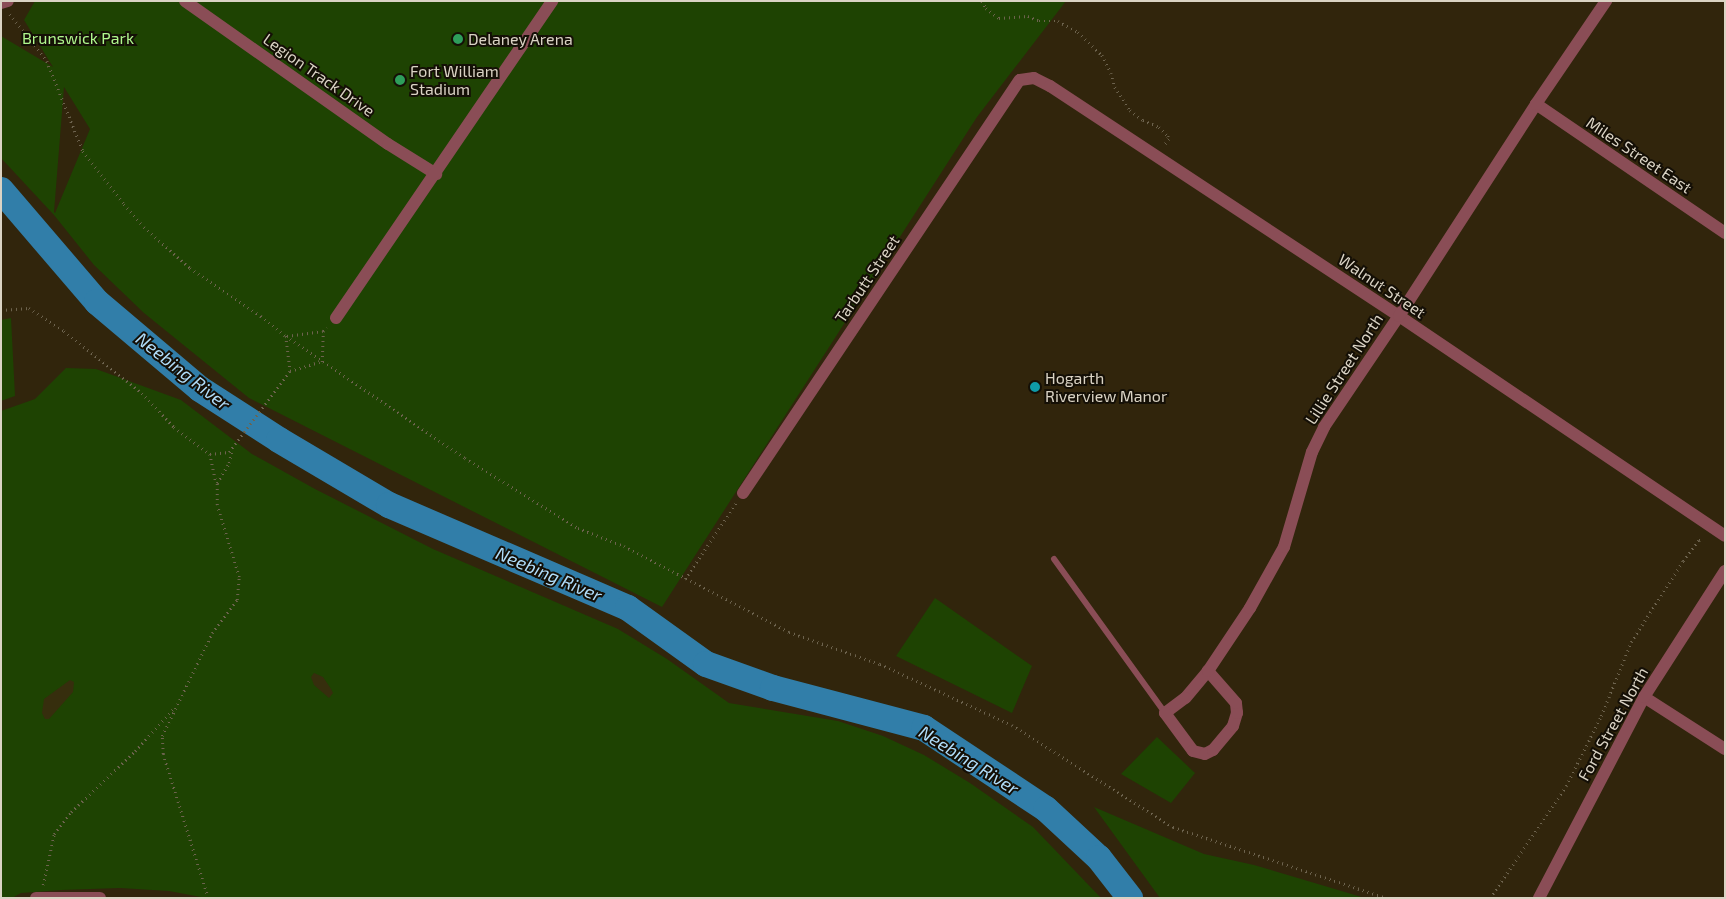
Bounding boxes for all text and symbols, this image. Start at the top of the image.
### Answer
park label: Brunswick Park [22,28,134,48]
street label: Legion Track Drive [259,29,379,121]
place label: Delaney Arena [468,29,573,49]
marker: Delaney Arena [452,33,464,45]
place label: Fort William Stadium [410,61,499,99]
marker: Fort William Stadium [394,74,406,86]
street label: Miles Street East [1583,113,1695,197]
street label: Tarbutt Street [831,232,903,326]
street label: Walnut Street [1335,250,1429,322]
street label: Lillie Street North [1301,310,1387,428]
water label: Neebing River [132,328,234,414]
place label: Hogarth Riverview Manor [1045,368,1168,406]
marker: Hogarth Riverview Manor [1029,381,1041,393]
water label: Neebing River [493,542,605,606]
street label: Ford Street North [1574,664,1652,784]
water label: Neebing River [915,721,1023,799]

